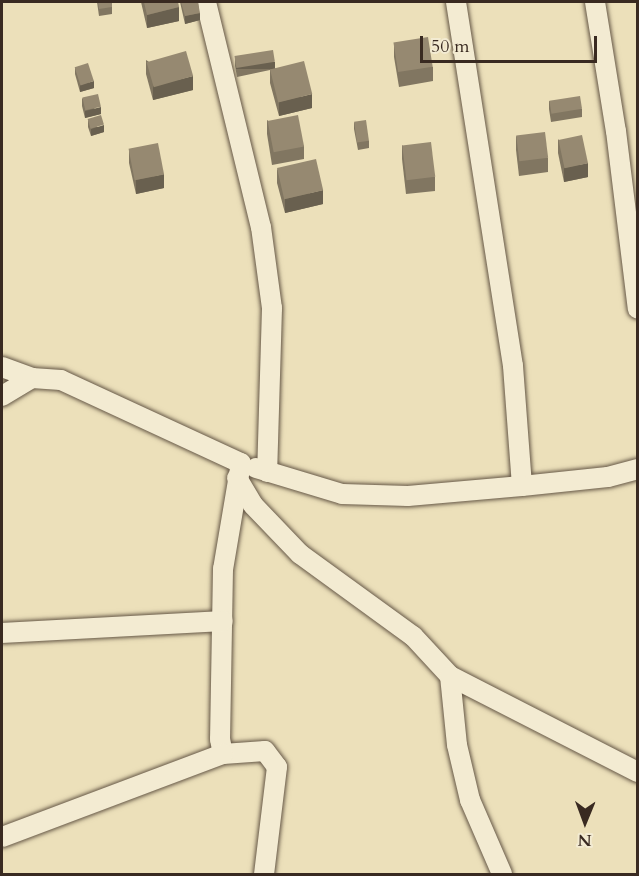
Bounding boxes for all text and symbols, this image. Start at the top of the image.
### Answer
scale bar [423,24,600,62]
text: 50 m [431,34,470,59]
north arrow [555,792,615,852]
text: N [578,829,592,851]

